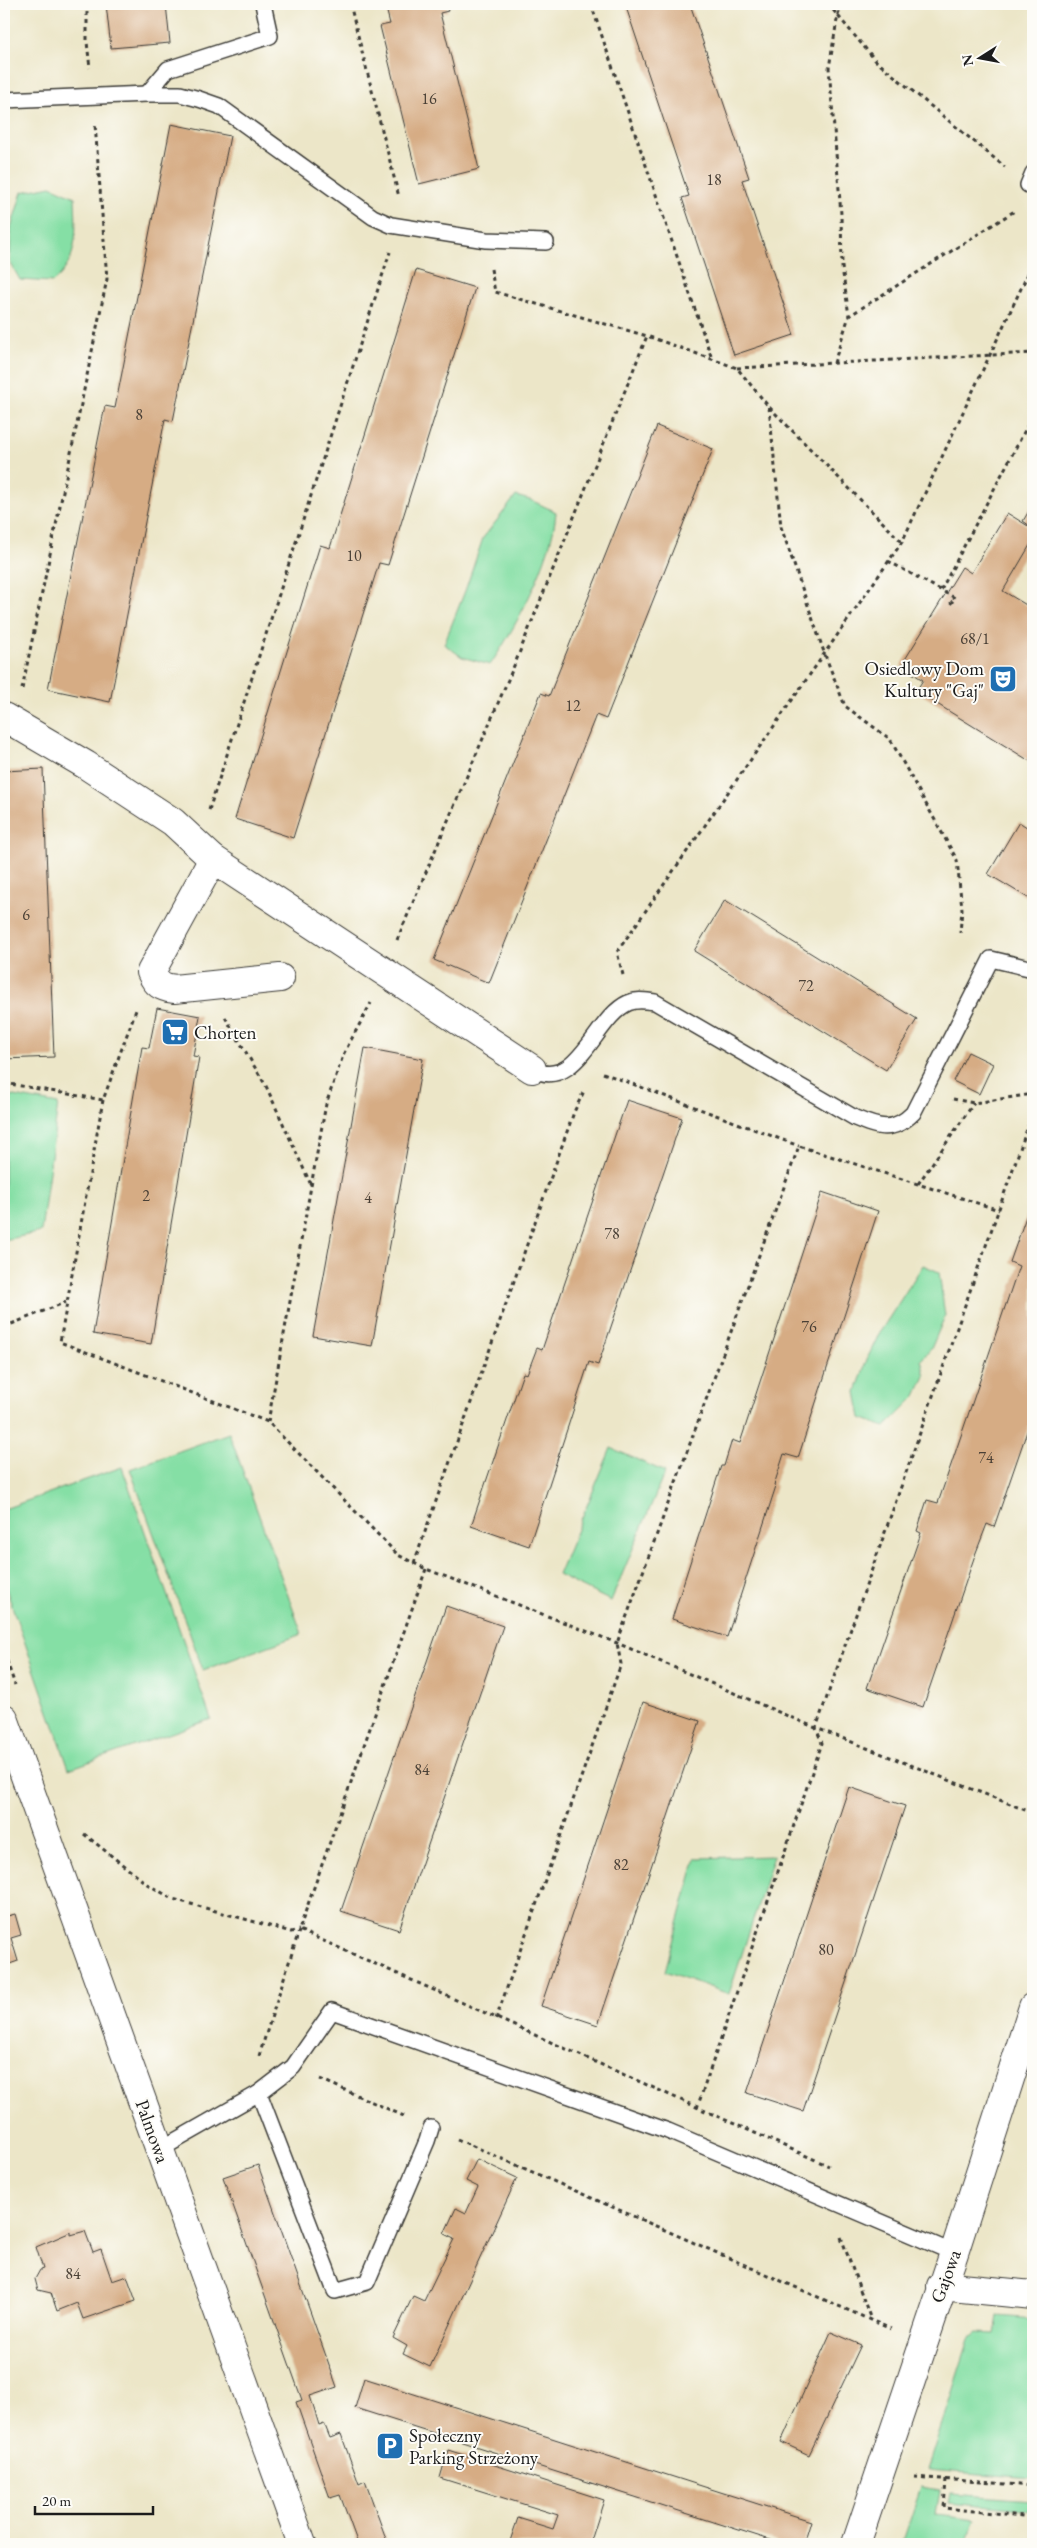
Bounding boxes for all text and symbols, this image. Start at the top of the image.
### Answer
north arrow [954,32,1004,82]
text: N [957,53,977,68]
house number: 16 [421,88,437,109]
house number: 18 [706,169,722,190]
house number: 8 [135,404,143,425]
house number: 10 [346,545,362,566]
house number: 68/1 [960,628,990,649]
place label: Osiedlowy Dom Kultury "Gaj" [865,656,984,703]
theatre icon: Osiedlowy Dom Kultury "Gaj" [988,664,1018,694]
house number: 12 [565,695,581,716]
house number: 6 [22,904,30,925]
house number: 72 [798,975,814,996]
supermarket icon: Chorten [160,1017,190,1047]
place label: Chorten [194,1020,256,1045]
house number: 2 [142,1185,150,1206]
house number: 4 [364,1187,372,1208]
house number: 78 [604,1223,620,1244]
house number: 76 [801,1316,817,1337]
house number: 74 [978,1447,994,1468]
house number: 84 [414,1759,430,1780]
house number: 82 [613,1854,629,1875]
house number: 80 [818,1939,834,1960]
street label: Palmowa [130,2096,176,2167]
street label: Gajowa [924,2246,967,2306]
house number: 84 [65,2263,81,2284]
place label: Społeczny Parking Strzeżony [409,2423,539,2470]
parking icon: Społeczny Parking Strzeżony [375,2431,405,2461]
scale bar [35,2483,152,2515]
text: 20 m [42,2491,71,2510]

